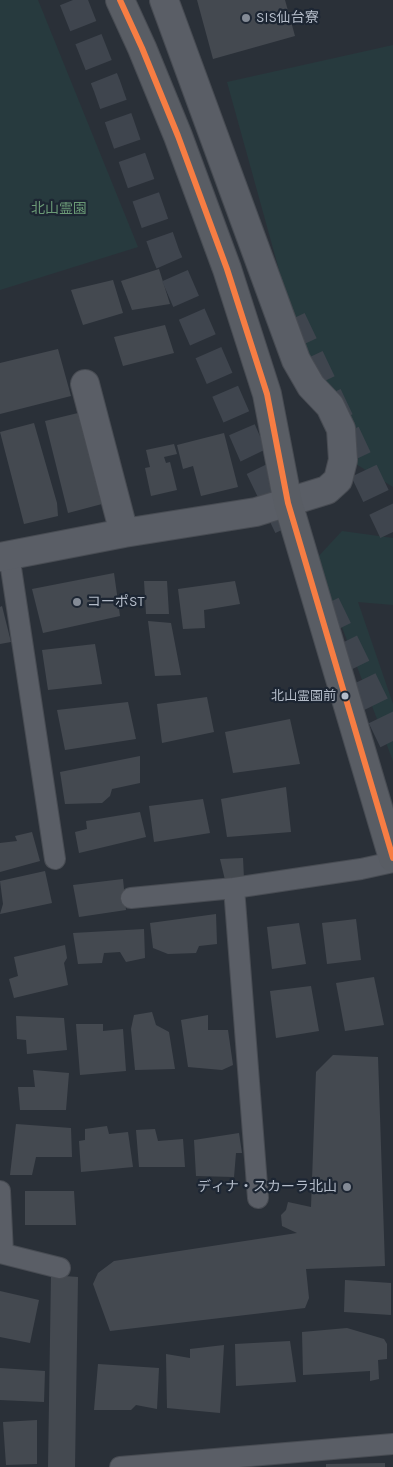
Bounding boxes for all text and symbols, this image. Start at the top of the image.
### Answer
place label: SIS仙台寮 [256,10,319,26]
marker: SIS仙台寮 [240,12,252,24]
park label: 北山霊園 [31,201,87,217]
place label: コーポST [87,594,144,610]
marker: コーポST [71,596,83,608]
place label: 北山霊園前 [271,688,336,704]
marker: 北山霊園前 [340,691,350,701]
place label: ディナ・スカーラ北山 [197,1179,337,1195]
marker: ディナ・スカーラ北山 [341,1181,353,1193]

